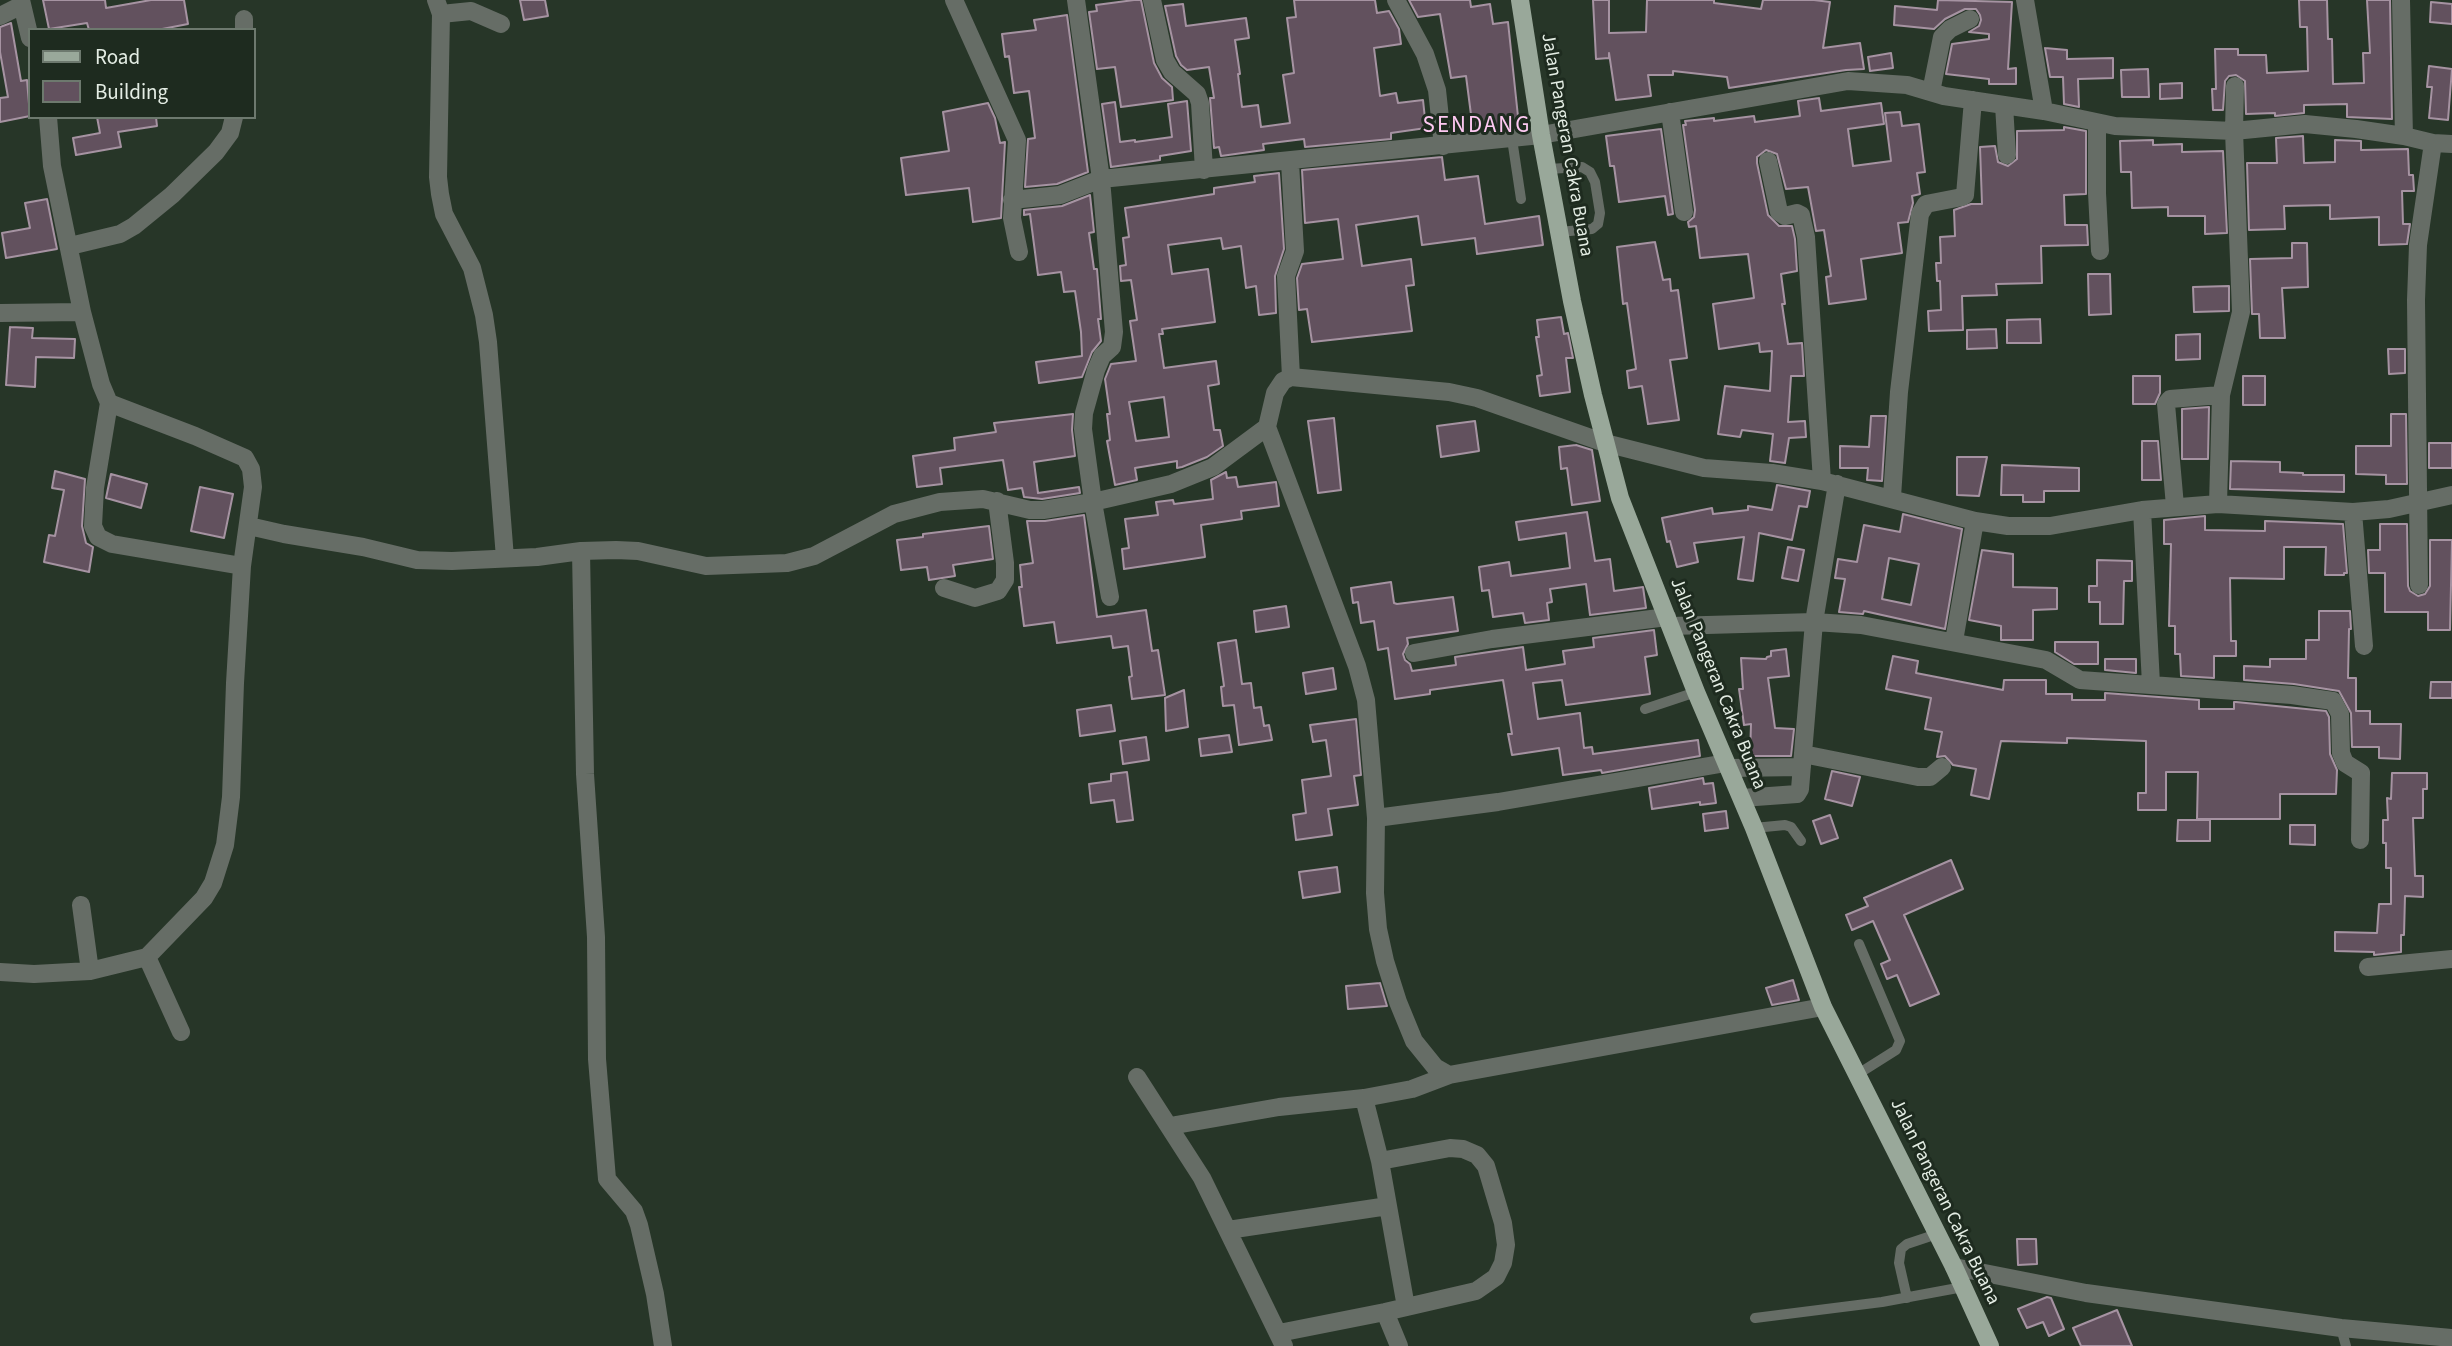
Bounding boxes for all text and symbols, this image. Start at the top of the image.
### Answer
legend [28,28,256,119]
street label: Jalan Pangeran Cakra Buana [1535,32,1597,258]
text: Road [95,42,140,72]
text: Building [95,77,168,107]
district label: SENDANG [1423,113,1531,141]
street label: Jalan Pangeran Cakra Buana [1664,575,1770,793]
street label: Jalan Pangeran Cakra Buana [1884,1095,2004,1309]

